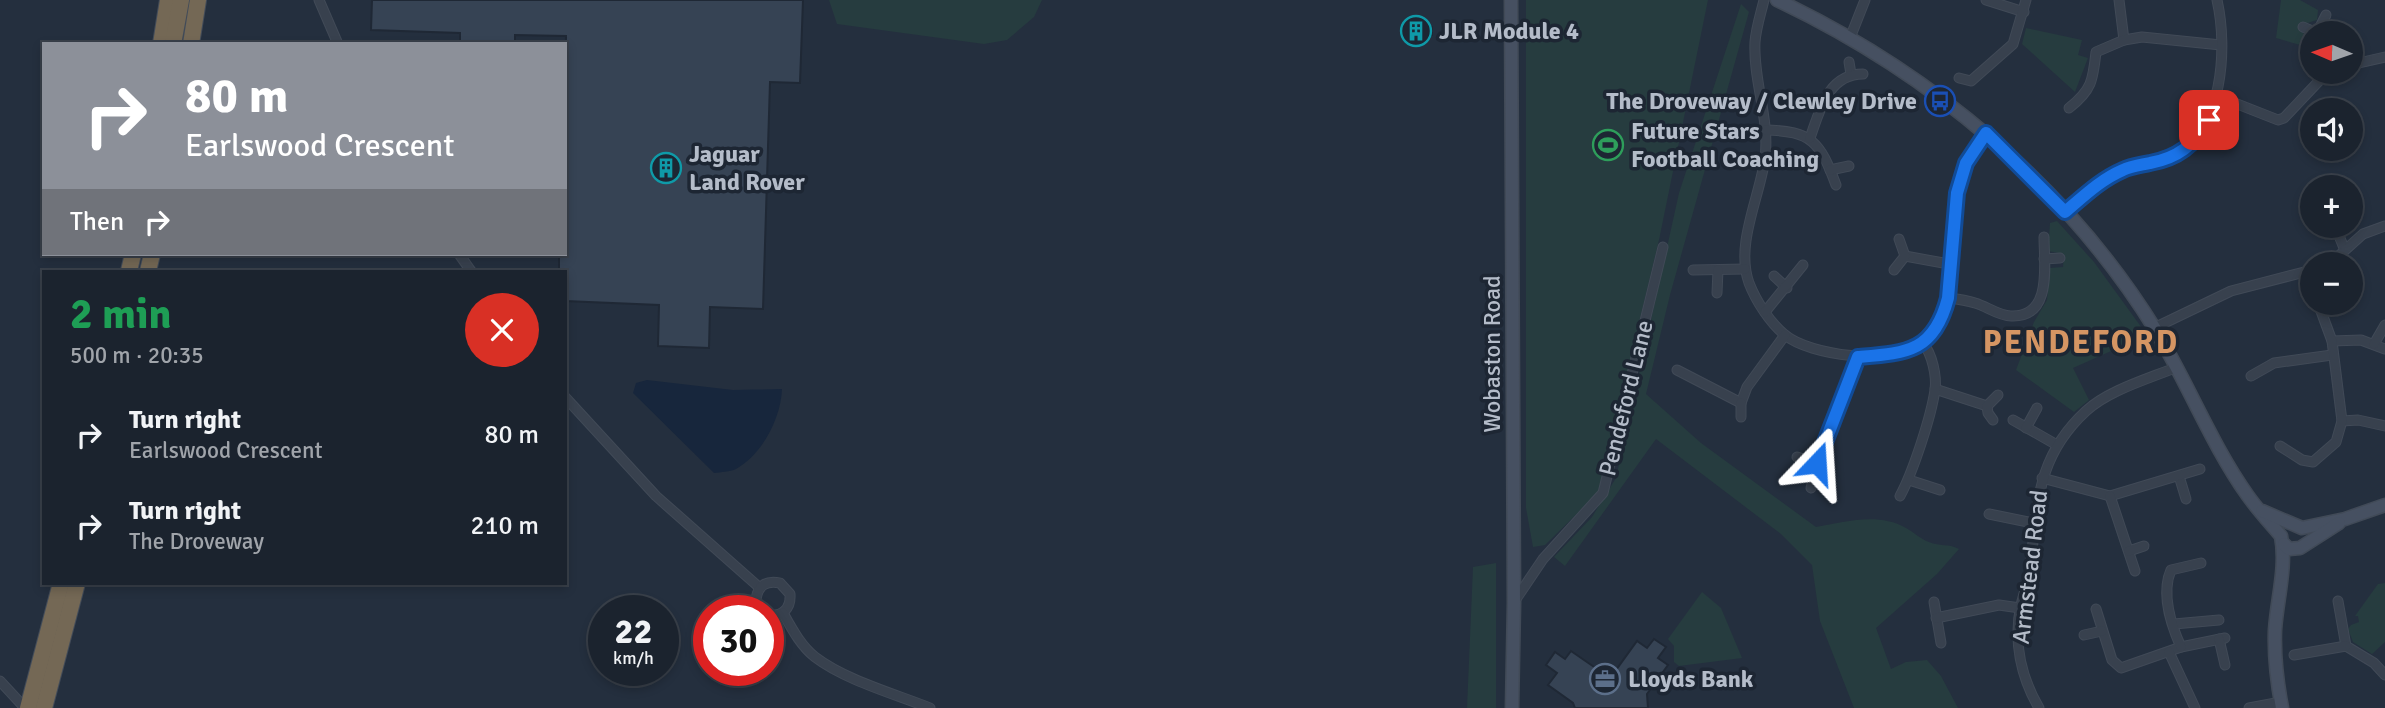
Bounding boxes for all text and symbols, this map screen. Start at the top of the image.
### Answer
building icon: JLR Module 4 [1399,14,1433,48]
place label: JLR Module 4 [1439,16,1579,46]
north arrow [2300,21,2362,84]
map controls [2300,21,2363,315]
text: 80 m [185,66,288,126]
icon: right [70,70,161,161]
bus stop icon: The Droveway / Clewley Drive [1923,84,1957,118]
place label: The Droveway / Clewley Drive [1606,86,1917,116]
pin [2179,90,2239,150]
button: sound [2300,98,2363,161]
icon: arrive [2190,101,2228,139]
place label: Future Stars Football Coaching [1631,116,1819,174]
text: Earlswood Crescent [185,126,454,165]
sports icon: Future Stars Football Coaching [1591,128,1625,162]
place label: Jaguar Land Rover [689,139,805,197]
building icon: Jaguar Land Rover [649,151,683,185]
button: + [2300,175,2363,238]
icon: right [138,203,176,241]
text: Then [70,206,124,238]
button: − [2300,252,2363,315]
street label: Wobaston Road [1477,275,1507,433]
text: 2 min [70,289,171,340]
button: close [465,293,539,367]
street label: Pendeford Lane [1592,317,1660,479]
district label: PENDEFORD [1983,323,2179,362]
text: 500 m · 20:35 [70,341,204,370]
text: Turn right [129,404,241,436]
icon: right [70,416,108,454]
text: 80 m [484,419,539,451]
position arrow [1780,426,1854,500]
text: Earlswood Crescent [129,436,323,465]
street label: Armstead Road [2006,488,2054,646]
text: Turn right [129,495,241,527]
icon: right [70,507,108,545]
text: 210 m [470,510,539,542]
text: The Droveway [129,527,264,556]
speed limit sign: 30 [693,595,784,686]
text: 22 [615,610,652,653]
text: km/h [613,647,654,669]
office icon: Lloyds Bank [1588,662,1622,696]
place label: Lloyds Bank [1628,664,1754,694]

